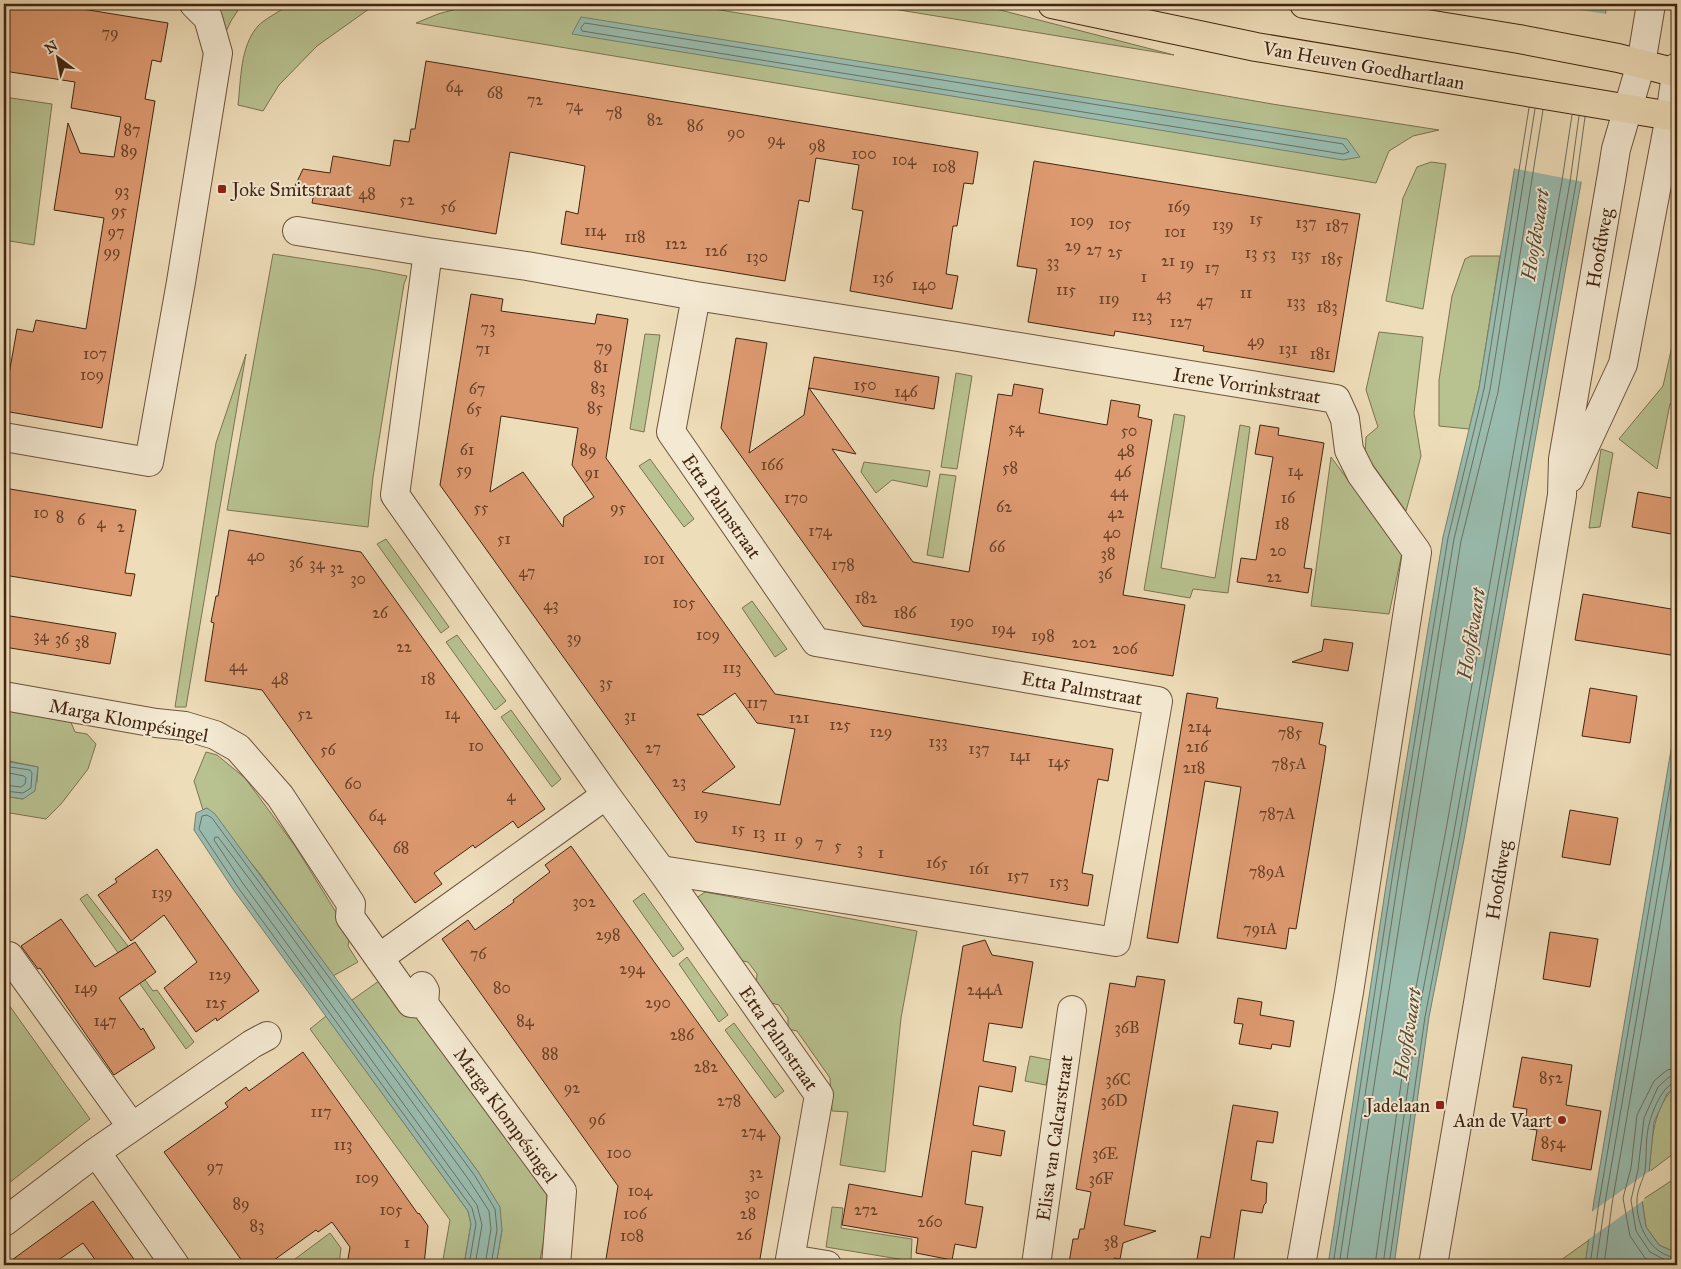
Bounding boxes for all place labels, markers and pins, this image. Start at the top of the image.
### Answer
place label: Joke Smitstraat [230,178,352,202]
marker: Joke Smitstraat [216,183,228,195]
place label: Jadelaan [1364,1094,1430,1118]
marker: Jadelaan [1434,1099,1446,1111]
place label: Aan de Vaart [1453,1109,1552,1132]
marker: Aan de Vaart [1556,1114,1568,1126]

